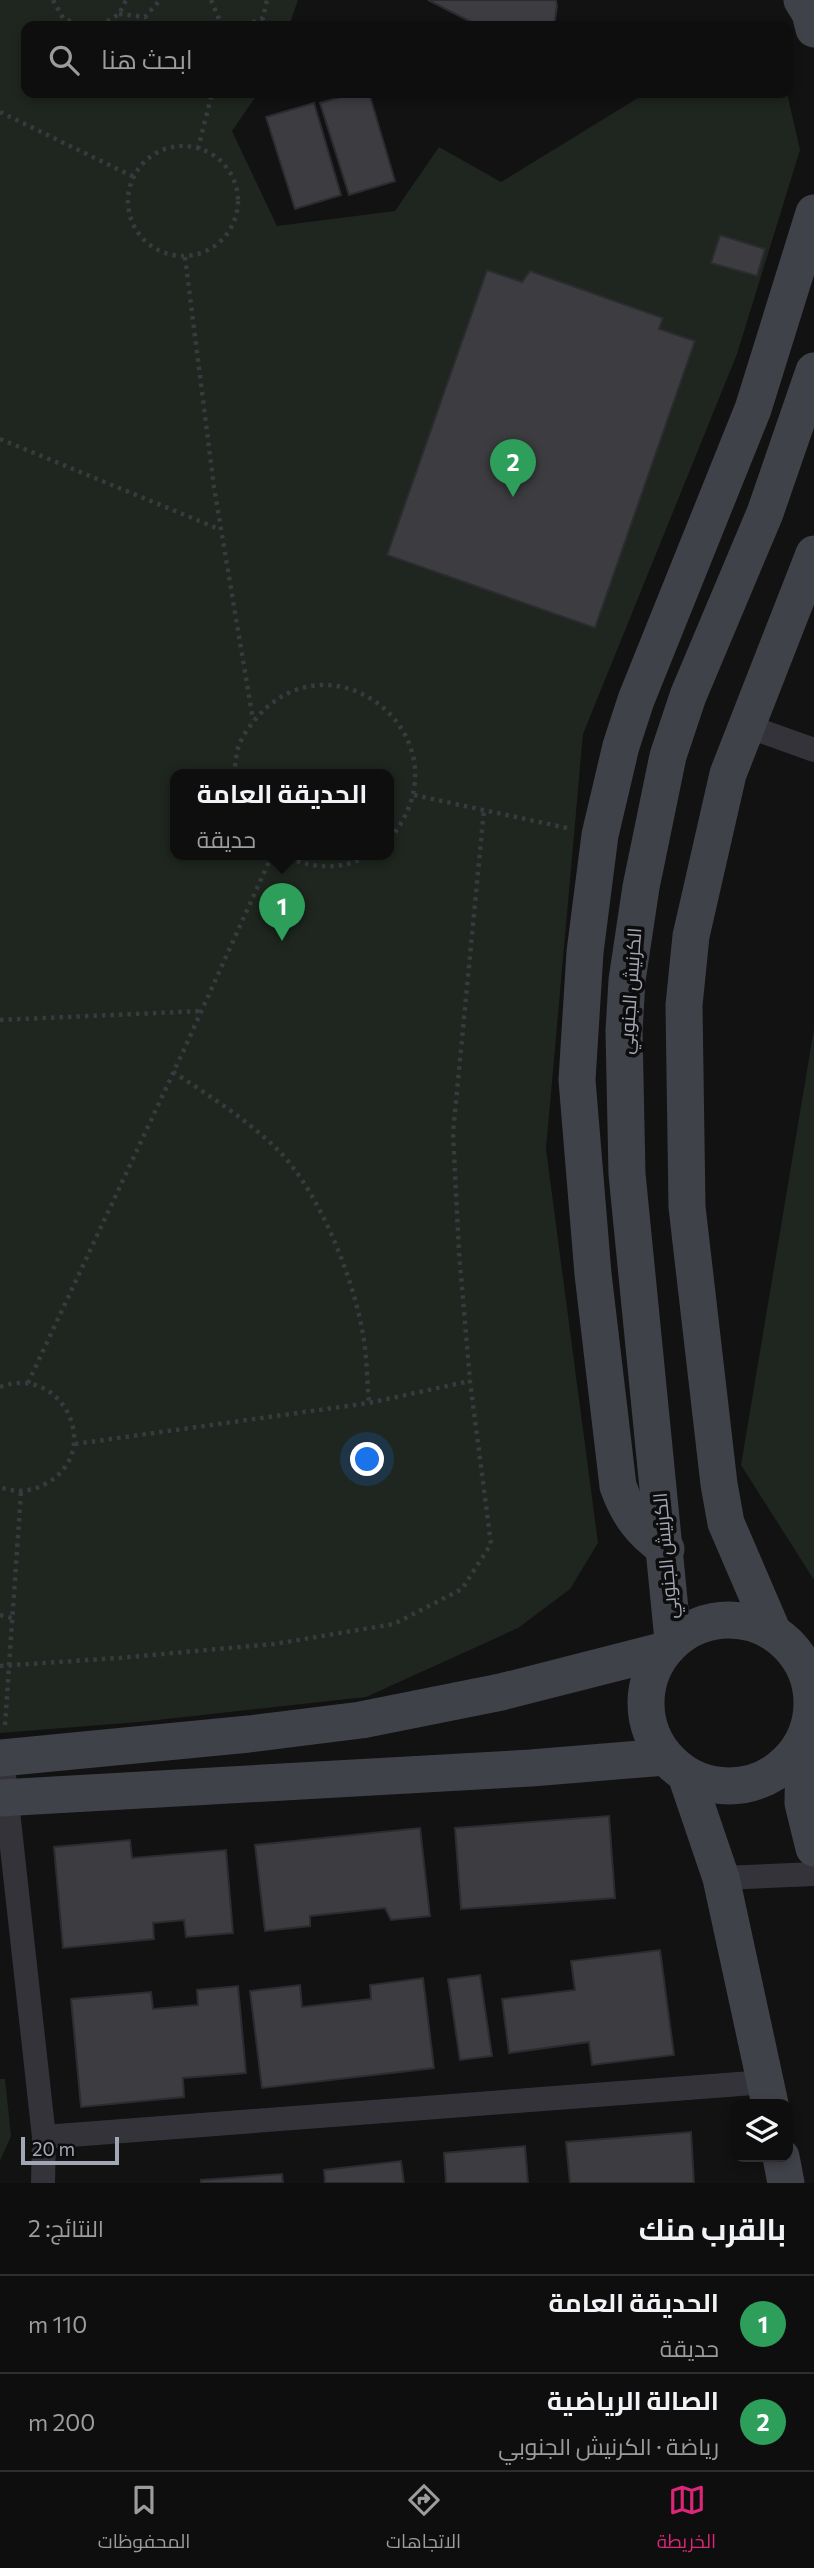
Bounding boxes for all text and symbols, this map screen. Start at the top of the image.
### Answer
search box [21,21,793,98]
icon: search [45,41,83,79]
text: ابحث هنا [101,43,193,74]
pin: 2 [490,439,536,497]
popup [170,769,394,860]
text: الحديقة العامة [197,777,367,808]
text: حديقة [197,825,256,853]
pin: 1 [259,883,305,941]
street label: الكرنيش الجنوبي [614,927,649,1055]
your location [350,1442,384,1476]
street label: الكرنيش الجنوبي [648,1492,685,1620]
map controls [730,2099,793,2162]
button: layers [730,2099,793,2162]
scale bar [21,2134,119,2166]
text: 20 m [32,2137,75,2160]
text: بالقرب منك [639,2209,786,2246]
text: النتائج: 2 [28,2214,104,2242]
text: الحديقة العامة [548,2286,719,2317]
text: 110 m [28,2310,87,2338]
text: 1 [758,2310,768,2338]
text: حديقة [660,2334,719,2362]
text: الصالة الرياضية [547,2384,719,2415]
text: 200 m [28,2408,95,2436]
text: 2 [756,2408,770,2436]
text: رياضة · الكرنيش الجنوبي [498,2432,719,2460]
tab: المحفوظات [98,2481,190,2559]
tab: الاتجاهات [386,2481,461,2559]
tab: الخريطة [657,2481,716,2559]

